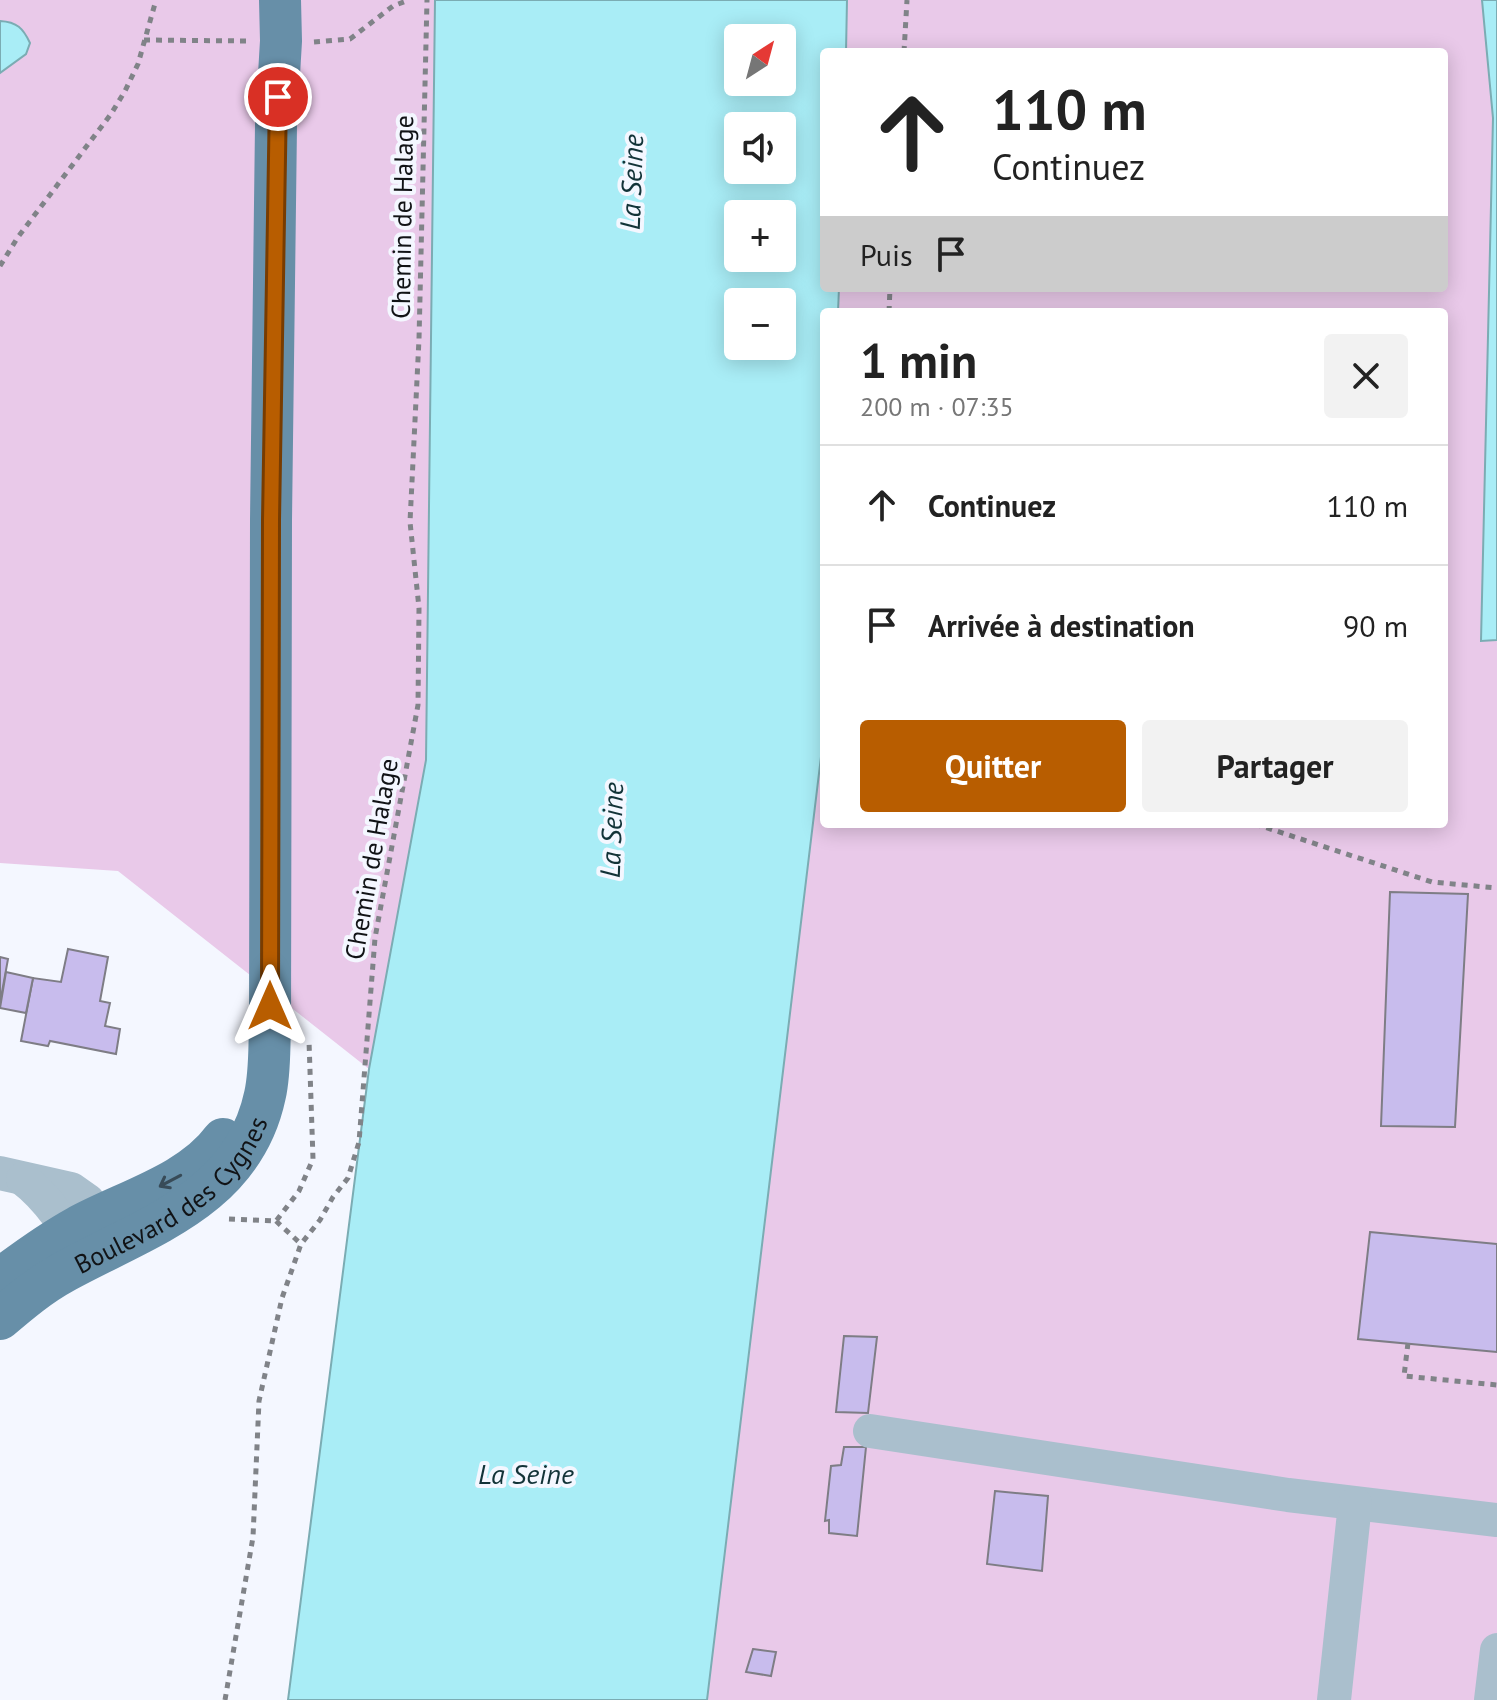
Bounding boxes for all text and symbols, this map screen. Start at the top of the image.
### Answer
north arrow [724,24,796,96]
map controls [724,24,796,360]
pin [244,63,312,131]
text: 110 m [992,73,1147,145]
icon: arrive [256,75,300,119]
icon: ahead [860,80,964,184]
button: sound [724,112,796,184]
street label: Chemin de Halage [384,115,420,319]
water label: La Seine [611,133,651,231]
text: Continuez [992,143,1145,190]
button: + [724,200,796,272]
icon: arrive [929,232,973,276]
text: Puis [860,235,913,274]
button: − [724,288,796,360]
text: 1 min [860,329,977,391]
button: close [1324,334,1408,418]
text: 200 m · 07:35 [860,390,1014,423]
icon: ahead [860,483,904,527]
text: Continuez [928,486,1056,525]
text: 110 m [1327,486,1408,525]
icon: arrive [860,603,904,647]
text: Arrivée à destination [928,606,1195,645]
text: 90 m [1343,606,1408,645]
button: Quitter [860,720,1126,812]
button: Partager [1142,720,1408,812]
street label: Chemin de Halage [337,756,405,962]
water label: La Seine [591,781,631,879]
position arrow [228,964,312,1048]
street label: Boulevard des Cygnes [68,1112,274,1280]
one-way arrow [159,1174,182,1190]
water label: La Seine [478,1455,574,1492]

